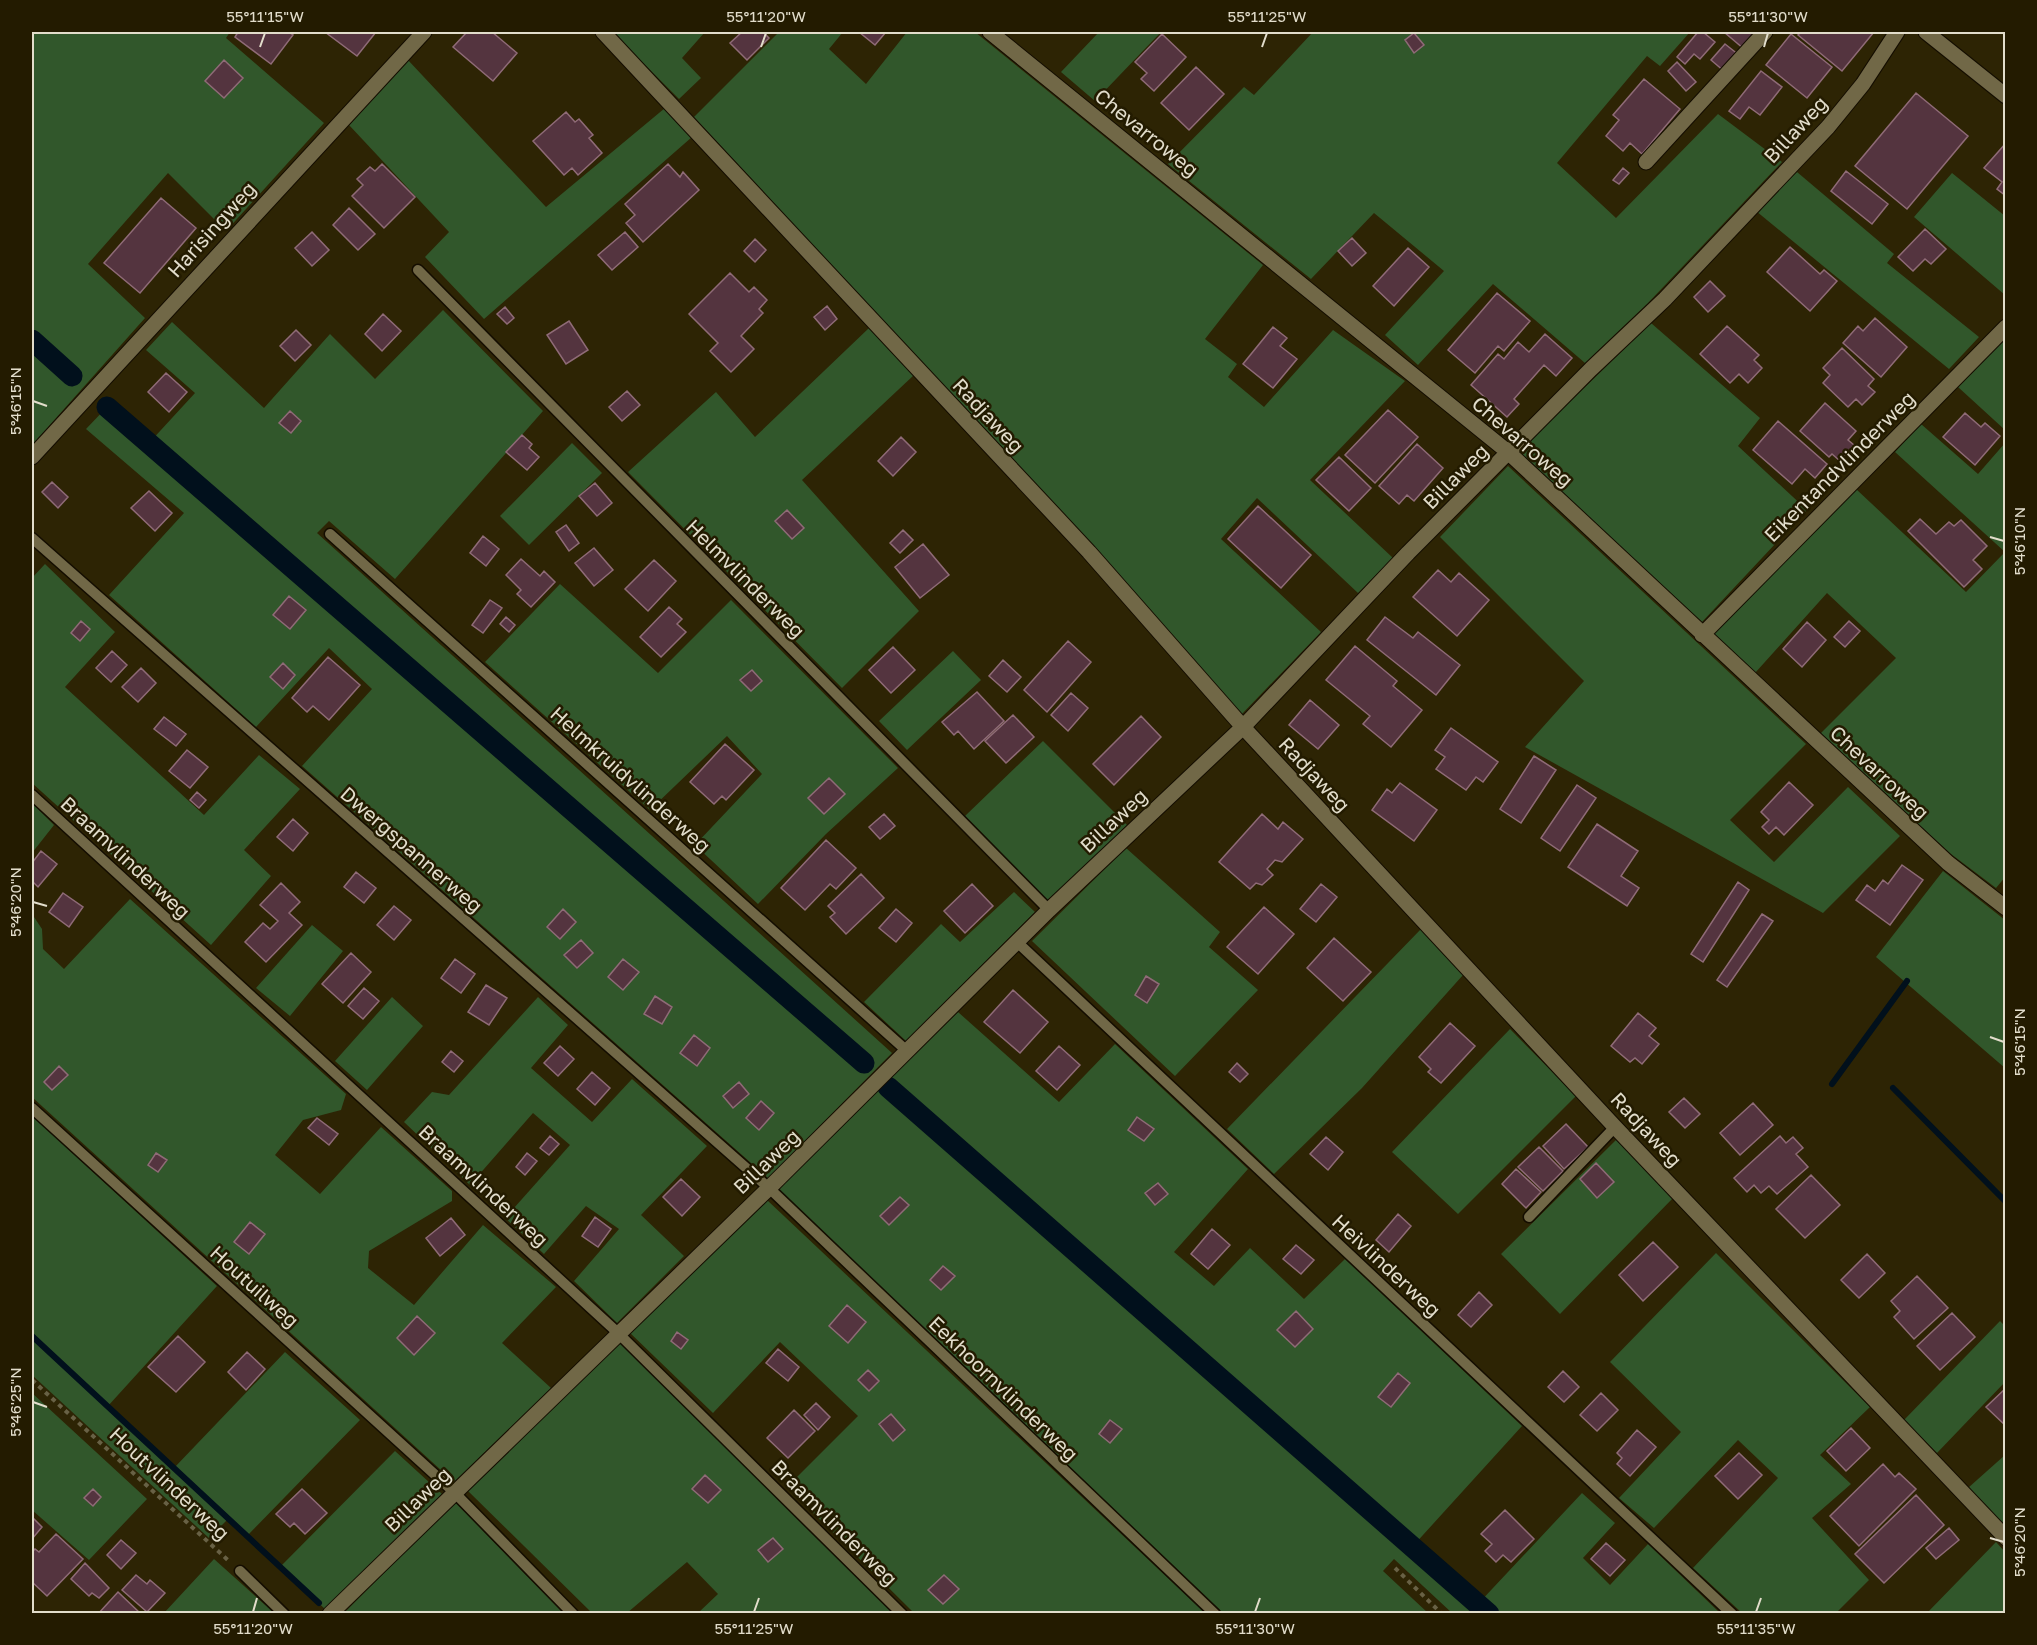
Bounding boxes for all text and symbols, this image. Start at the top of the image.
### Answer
text: 55°11'15"W [226,7,304,25]
text: 55°11'20"W [726,7,806,25]
text: 55°11'25"W [1227,7,1307,25]
text: 55°11'30"W [1728,7,1808,25]
street label: Chevarroweg [1090,83,1204,181]
street label: Billaweg [1758,91,1832,167]
street label: Harisingweg [162,176,260,282]
text: 5°46'15"N [6,367,24,435]
street label: Radjaweg [948,373,1030,457]
street label: Eikentandvlinderweg [1759,386,1919,546]
street label: Chevarroweg [1468,391,1578,491]
street label: Billaweg [1417,438,1493,514]
text: 5°46'10"N [2010,507,2028,575]
street label: Helmvlinderweg [682,514,810,642]
street label: Helmkruidvlinderweg [546,701,716,857]
street label: Chevarroweg [1826,720,1934,824]
street label: Radjaweg [1274,732,1356,816]
street label: Dwergspannerweg [336,781,488,917]
street label: Billaweg [1075,783,1151,857]
street label: Braamvlinderweg [56,791,196,923]
text: 5°46'20"N [6,867,24,937]
text: 5°46'15"N [2010,1008,2028,1076]
street label: Radjaweg [1606,1087,1688,1171]
street label: Braamvlinderweg [414,1119,554,1251]
street label: Billaweg [728,1124,804,1198]
street label: Heivlinderweg [1328,1209,1446,1321]
street label: Houtuilweg [206,1240,304,1332]
street label: Eekhoornvlinderweg [924,1311,1084,1465]
text: 5°46'25"N [6,1367,24,1437]
street label: Houtvlinderweg [105,1421,235,1545]
street label: Braamvlinderweg [767,1454,903,1590]
street label: Billaweg [379,1462,455,1536]
text: 5°46'20"N [2010,1507,2028,1577]
text: 55°11'20"W [213,1619,293,1637]
text: 55°11'25"W [714,1619,794,1637]
text: 55°11'30"W [1215,1619,1295,1637]
text: 55°11'35"W [1716,1619,1796,1637]

